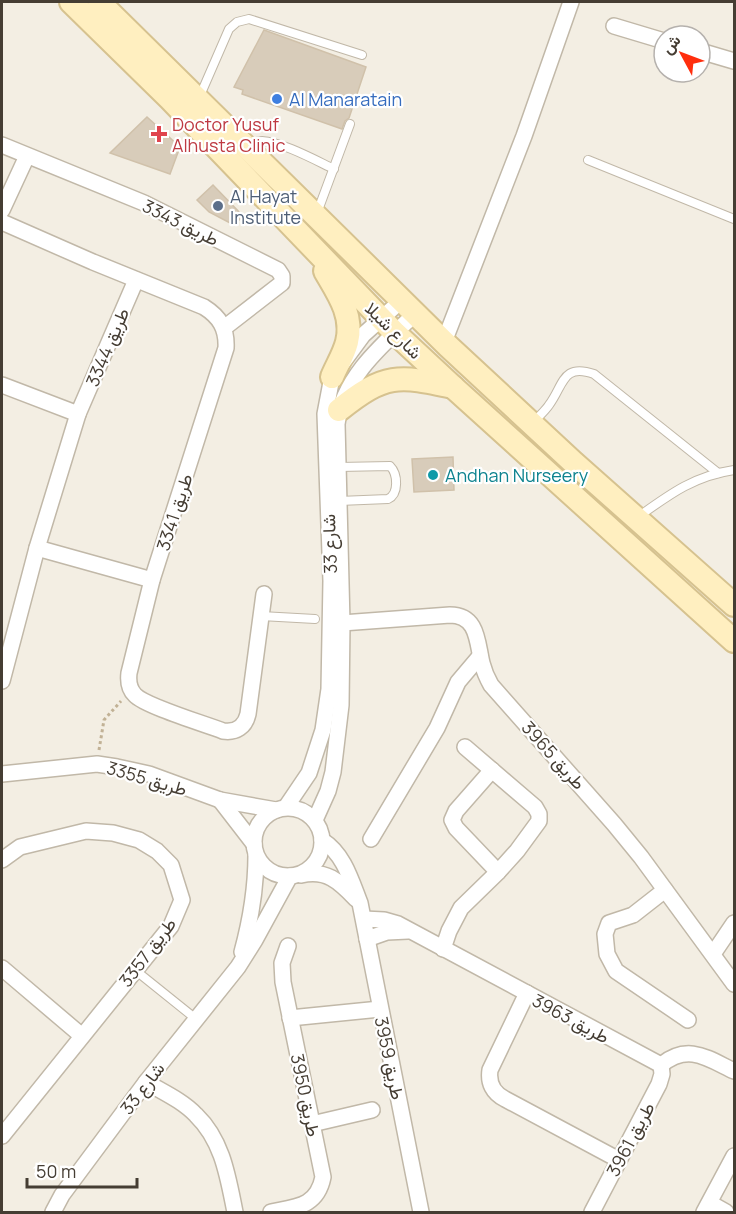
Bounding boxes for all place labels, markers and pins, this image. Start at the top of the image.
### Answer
place label: Al Manaratain [289,87,402,111]
marker: Al Manaratain [270,92,284,106]
place label: Doctor Yusuf Alhusta Clinic [172,112,285,157]
marker: Doctor Yusuf Alhusta Clinic [150,125,168,143]
place label: Al Hayat Institute [230,184,301,229]
marker: Al Hayat Institute [211,199,225,213]
place label: Andhan Nurseery [445,463,589,487]
marker: Andhan Nurseery [426,468,440,482]

